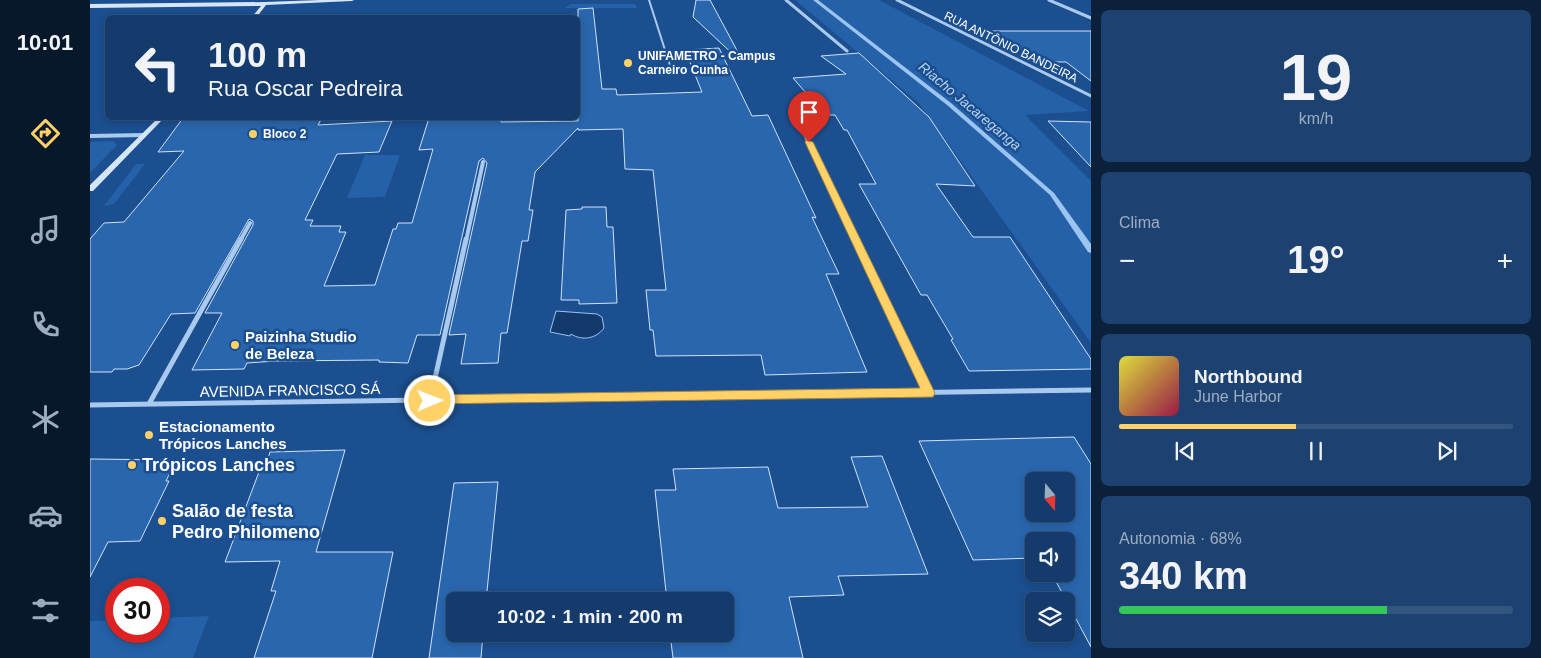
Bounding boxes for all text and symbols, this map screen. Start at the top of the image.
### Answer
street label: RUA ANTÔNIO BANDEIRA [942,8,1080,85]
text: 10:01 [17,30,73,55]
icon: left [125,35,190,100]
text: 100 m [208,35,307,74]
text: 19 [1280,41,1352,114]
place label: UNIFAMETRO - Campus Carneiro Cunha [638,49,776,77]
marker: UNIFAMETRO - Campus Carneiro Cunha [622,57,634,69]
water label: Riacho Jacareganga [916,59,1024,154]
text: Rua Oscar Pedreira [208,76,402,101]
pin [788,91,830,142]
icon: arrive [795,98,823,126]
text: km/h [1299,110,1333,127]
icon: directions [28,116,63,151]
place label: Bloco 2 [263,127,307,141]
marker: Bloco 2 [247,128,259,140]
icon: music [28,212,63,247]
text: Clima [1119,214,1160,231]
text: 19° [1287,239,1345,281]
text: − [1119,245,1135,276]
text: + [1497,245,1513,276]
icon: phone [28,307,63,342]
place label: Paizinha Studio de Beleza [245,328,357,362]
marker: Paizinha Studio de Beleza [229,339,241,351]
text: Northbound [1194,366,1303,387]
position arrow [403,374,455,426]
street label: AVENIDA FRANCISCO SÁ [200,380,380,400]
text: June Harbor [1194,388,1282,405]
icon: climate [28,402,63,437]
place label: Estacionamento Trópicos Lanches [159,418,287,452]
marker: Estacionamento Trópicos Lanches [143,429,155,441]
icon: previous [1171,437,1199,465]
icon: pause [1302,437,1330,465]
icon: next [1433,437,1461,465]
place label: Trópicos Lanches [142,455,295,475]
marker: Trópicos Lanches [126,459,138,471]
north arrow [1025,472,1075,522]
map controls [1025,472,1075,642]
icon: car [28,498,63,533]
place label: Salão de festa Pedro Philomeno [172,501,320,542]
marker: Salão de festa Pedro Philomeno [156,515,168,527]
text: Autonomia · 68% [1119,530,1242,547]
button: sound [1025,532,1075,582]
text: 340 km [1119,555,1248,597]
speed limit sign: 30 [105,578,170,643]
button: layers [1025,592,1075,642]
icon: filters [28,593,63,628]
text: 10:02 · 1 min · 200 m [497,606,683,627]

